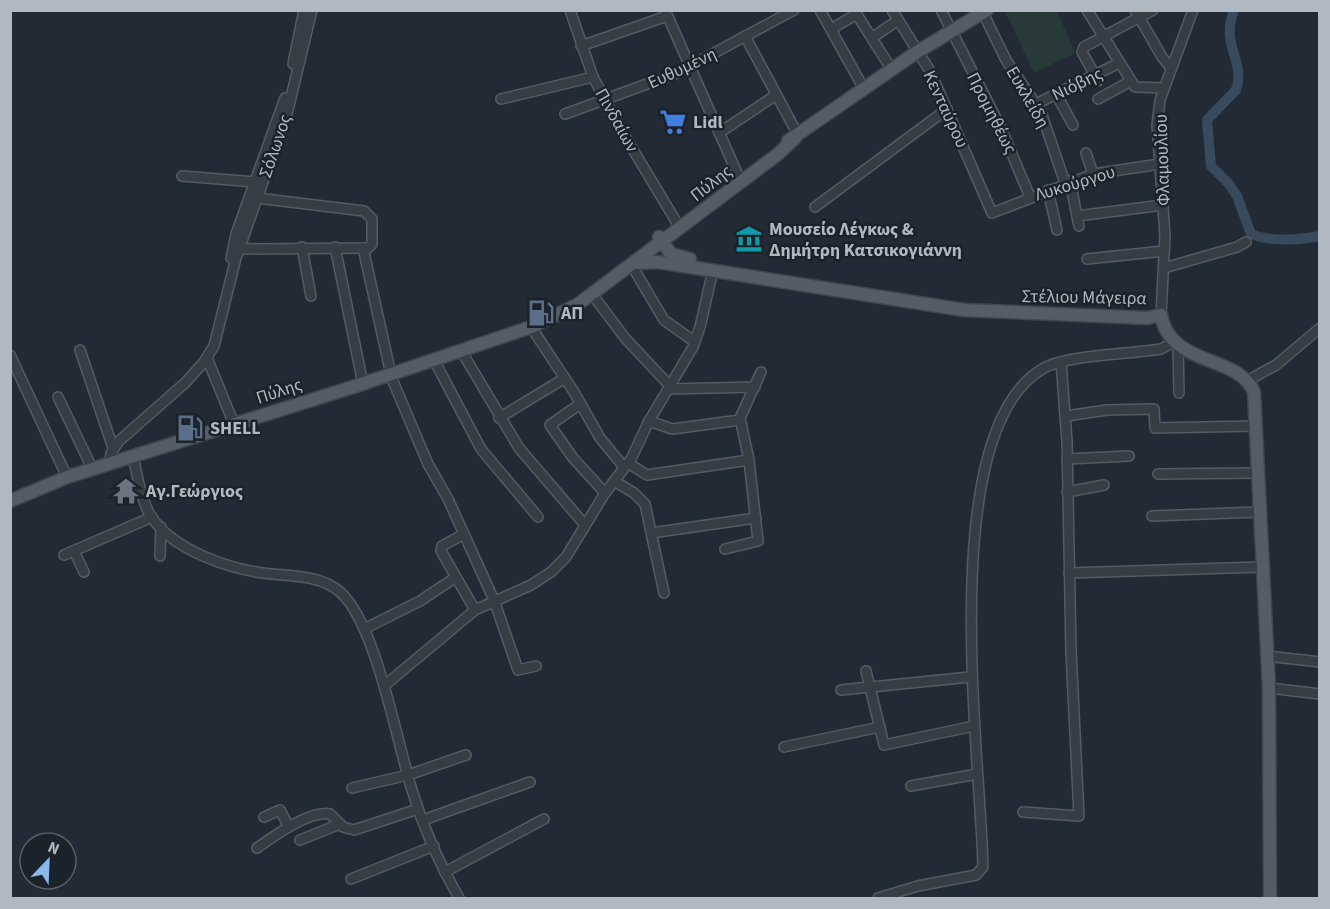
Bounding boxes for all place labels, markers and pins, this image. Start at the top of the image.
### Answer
supermarket icon: Lidl [658,107,688,137]
place label: Lidl [693,110,723,135]
place label: Μουσείο Λέγκως & Δημήτρη Κατσικογιάννη [769,217,962,263]
museum icon: Μουσείο Λέγκως & Δημήτρη Κατσικογιάννη [734,224,764,254]
fuel station icon: ΑΠ [526,298,556,328]
place label: ΑΠ [560,301,583,326]
fuel station icon: SHELL [175,413,205,443]
place label: SHELL [210,416,261,441]
temple icon: Αγ.Γεώργιος [111,476,141,506]
place label: Αγ.Γεώργιος [145,479,243,504]

